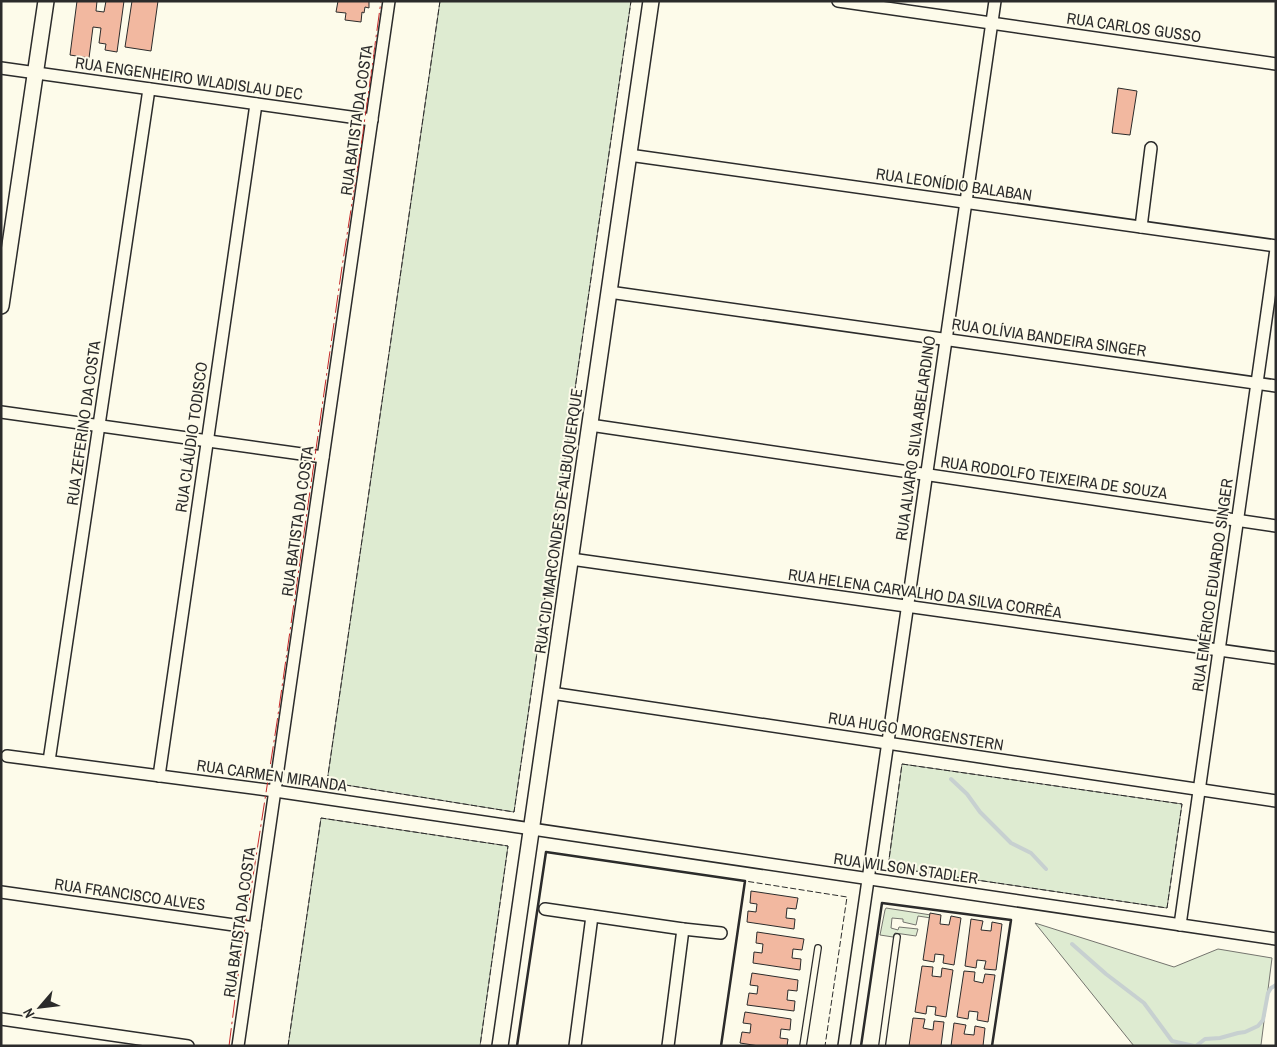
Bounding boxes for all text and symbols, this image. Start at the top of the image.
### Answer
street label: RUA CARLOS GUSSO [1065,7,1203,47]
street label: RUA BATISTA DA COSTA [335,43,377,197]
street label: RUA ENGENHEIRO WLADISLAU DEC [74,51,304,105]
street label: RUA LEONÍDIO BALABAN [874,162,1034,206]
street label: RUA OLÍVIA BANDEIRA SINGER [950,312,1148,362]
street label: RUA ALVARO SILVA ABELARDINO [890,334,940,542]
street label: RUA ZEFERINO DA COSTA [61,339,105,507]
street label: RUA CLÁUDIO TODISCO [170,360,212,514]
street label: RUA CID MARCONDES DE ALBUQUERQUE [528,387,588,655]
street label: RUA BATISTA DA COSTA [276,444,318,598]
street label: RUA RODOLFO TEIXEIRA DE SOUZA [939,450,1169,504]
street label: RUA EMÉRICO EDUARDO SINGER [1186,476,1238,693]
street label: RUA HELENA CARVALHO DA SILVA CORRÊA [787,563,1064,623]
street label: RUA HUGO MORGENSTERN [827,706,1005,756]
street label: RUA CARMEN MIRANDA [195,754,349,796]
street label: RUA BATISTA DA COSTA [218,845,260,999]
street label: RUA WILSON STADLER [832,847,980,889]
street label: RUA FRANCISCO ALVES [53,873,207,916]
north arrow [15,982,65,1032]
text: N [19,1005,38,1021]

